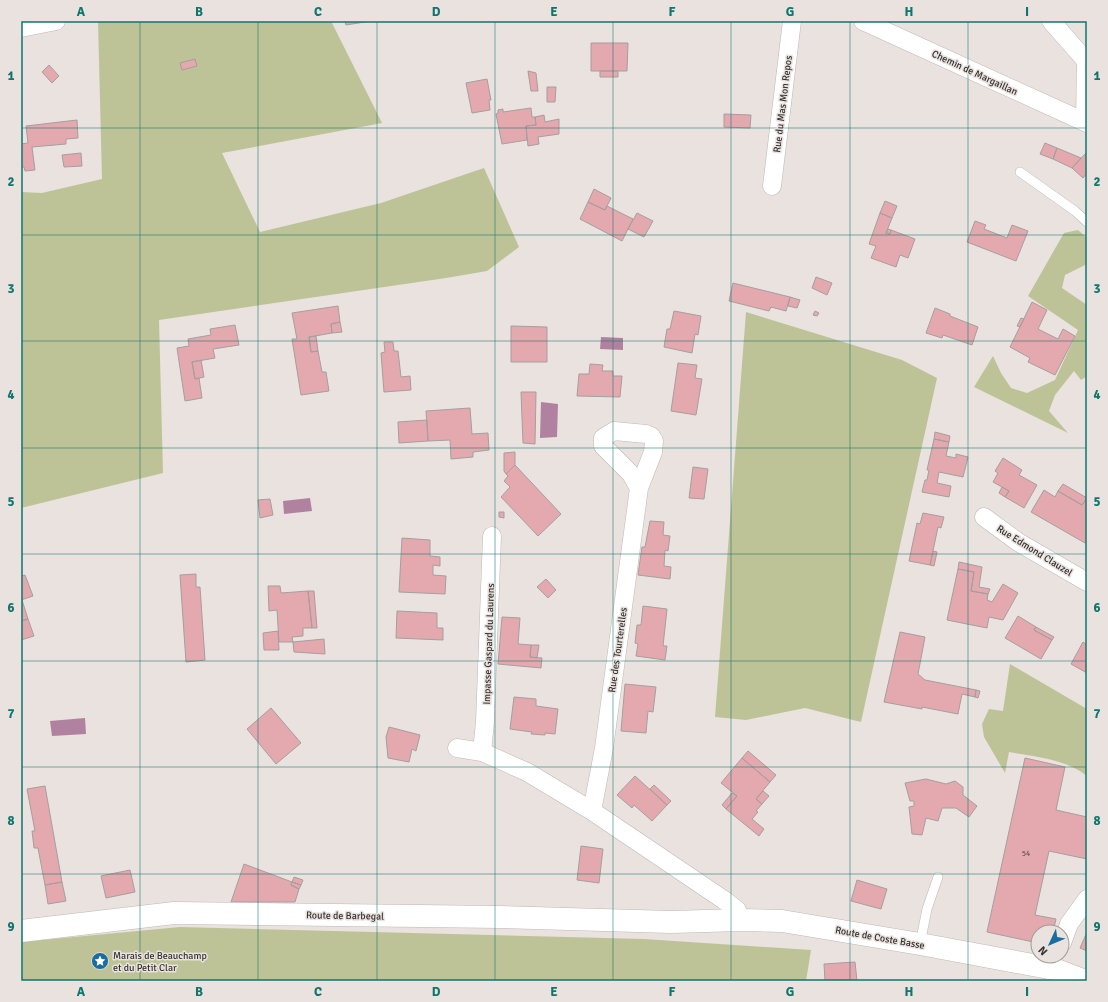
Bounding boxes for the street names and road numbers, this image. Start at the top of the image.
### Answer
street label: Chemin de Margaillan [930,48,1019,98]
street label: Rue du Mas Mon Repos [771,54,795,153]
street label: Rue Edmond Clauzel [994,523,1075,579]
street label: Impasse Gaspard du Laurens [481,582,497,705]
street label: Rue des Tourterelles [606,606,630,694]
street label: Route de Barbegal [306,909,384,923]
street label: Route de Coste Basse [834,924,926,952]

